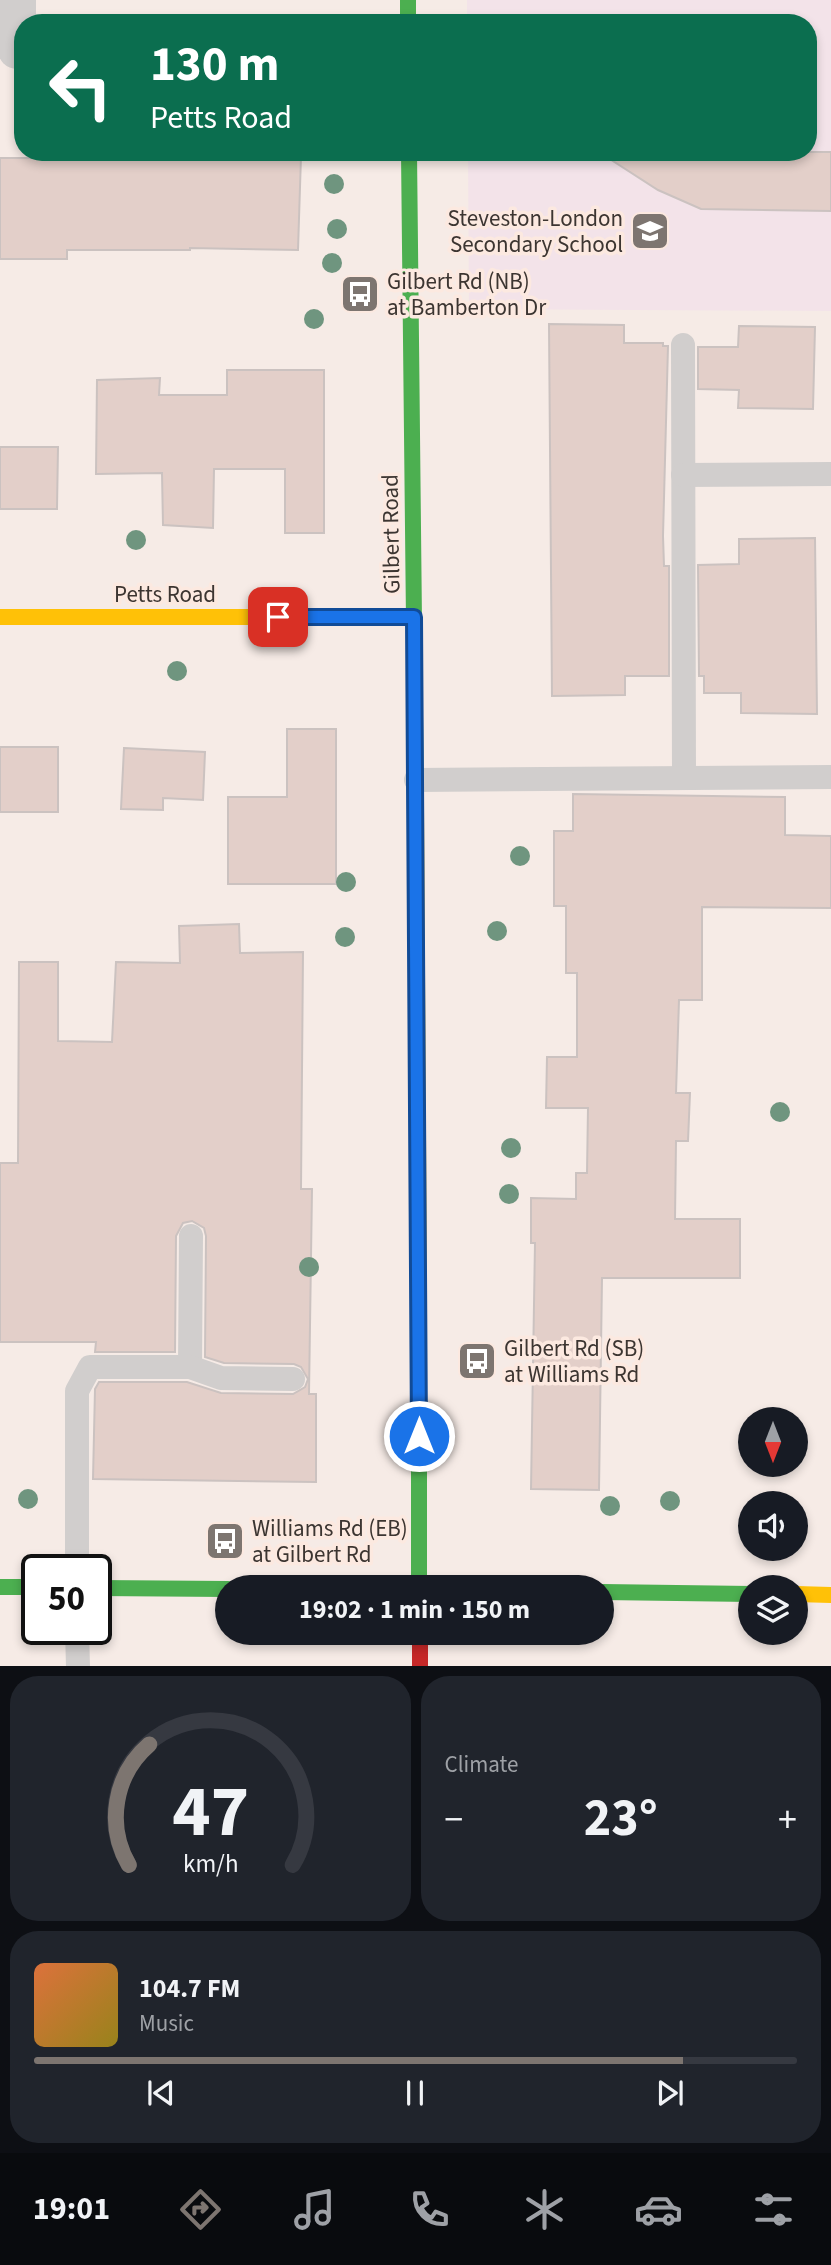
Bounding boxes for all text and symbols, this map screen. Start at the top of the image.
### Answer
text: 130 m [150,30,279,100]
icon: left [35,42,126,133]
text: Petts Road [150,95,292,141]
place label: Steveston-London Secondary School [448,202,623,261]
school or university icon: Steveston-London Secondary School [629,210,671,252]
place label: Gilbert Rd (NB) at Bamberton Dr [387,265,547,324]
bus stop icon: Gilbert Rd (NB) at Bamberton Dr [339,273,381,315]
street label: Gilbert Road [373,474,409,594]
street label: Petts Road [114,578,216,611]
pin [248,587,308,647]
icon: arrive [259,598,297,636]
place label: Gilbert Rd (SB) at Williams Rd [504,1332,644,1391]
bus stop icon: Gilbert Rd (SB) at Williams Rd [456,1340,498,1382]
position arrow [382,1399,456,1473]
north arrow [738,1407,808,1477]
map controls [738,1407,808,1645]
button: sound [738,1491,808,1561]
place label: Williams Rd (EB) at Gilbert Rd [252,1512,408,1571]
bus stop icon: Williams Rd (EB) at Gilbert Rd [204,1520,246,1562]
speed limit sign: 50 [21,1554,112,1645]
button: layers [738,1575,808,1645]
text: 19:02 · 1 min · 150 m [299,1591,530,1628]
text: Climate [445,1748,518,1781]
text: 47 [172,1760,249,1864]
text: 23° [584,1782,658,1856]
text: − [445,1793,463,1847]
text: + [778,1793,797,1847]
text: km/h [183,1845,238,1881]
text: 104.7 FM [139,1970,240,2007]
text: Music [139,2007,194,2040]
icon: previous [142,2074,180,2112]
icon: pause [396,2074,434,2112]
icon: next [651,2074,689,2112]
icon: directions [176,2185,225,2234]
icon: music [290,2185,339,2234]
icon: phone [405,2185,454,2234]
icon: climate [520,2185,569,2234]
icon: car [634,2185,683,2234]
icon: filters [749,2185,798,2234]
text: 19:01 [33,2186,110,2232]

